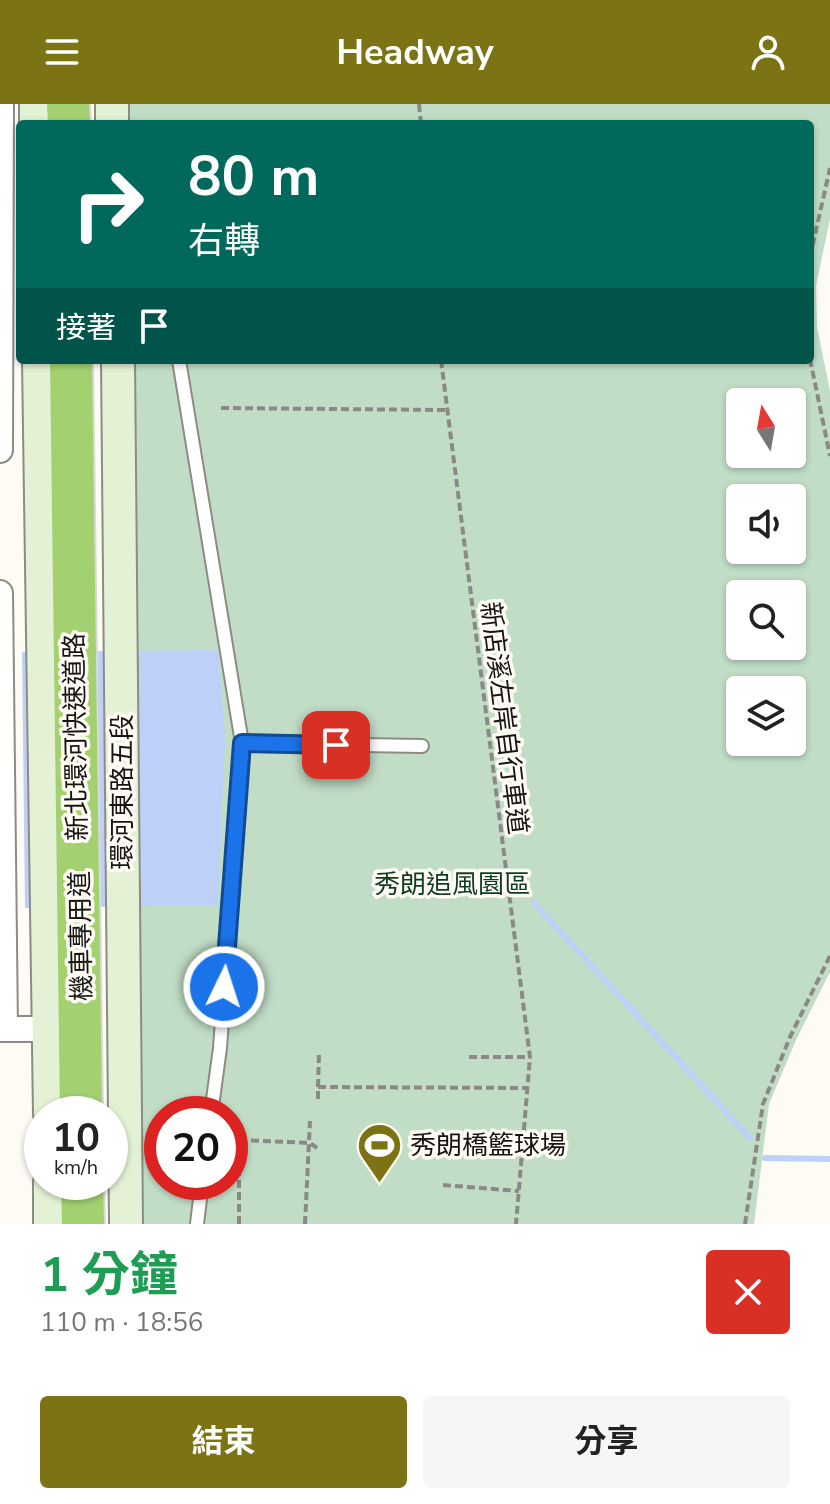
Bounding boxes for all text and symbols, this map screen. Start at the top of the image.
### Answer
text: Headway [336,28,494,77]
icon: menu [40,30,84,74]
icon: person [746,30,790,74]
text: 80 m [188,138,319,215]
icon: right [56,152,160,256]
text: 右轉 [188,217,260,266]
icon: arrive [132,304,176,348]
text: 接著 [56,308,116,349]
north arrow [726,388,806,468]
map controls [726,388,806,756]
button: sound [726,484,806,564]
button: search [726,580,806,660]
street label: 新店溪左岸自行車道 [472,600,536,836]
street label: 新北環河快速道路 [57,633,95,841]
button: layers [726,676,806,756]
pin [302,711,370,779]
street label: 環河東路五段 [105,714,140,870]
icon: arrive [314,723,358,767]
park label: 秀朗追風園區 [374,867,530,902]
street label: 機車專用道 [62,871,100,1001]
position arrow [182,945,266,1029]
speed limit sign: 20 [144,1096,248,1200]
text: 10 [52,1111,100,1165]
sports icon: 秀朗橋籃球場 [355,1121,403,1184]
place label: 秀朗橋籃球場 [410,1128,566,1163]
text: km/h [54,1154,98,1181]
text: 1 分鐘 [40,1242,178,1308]
button: close [706,1250,790,1334]
text: 110 m · 18:56 [40,1305,203,1340]
button: 結束 [40,1396,407,1488]
button: 分享 [423,1396,790,1488]

